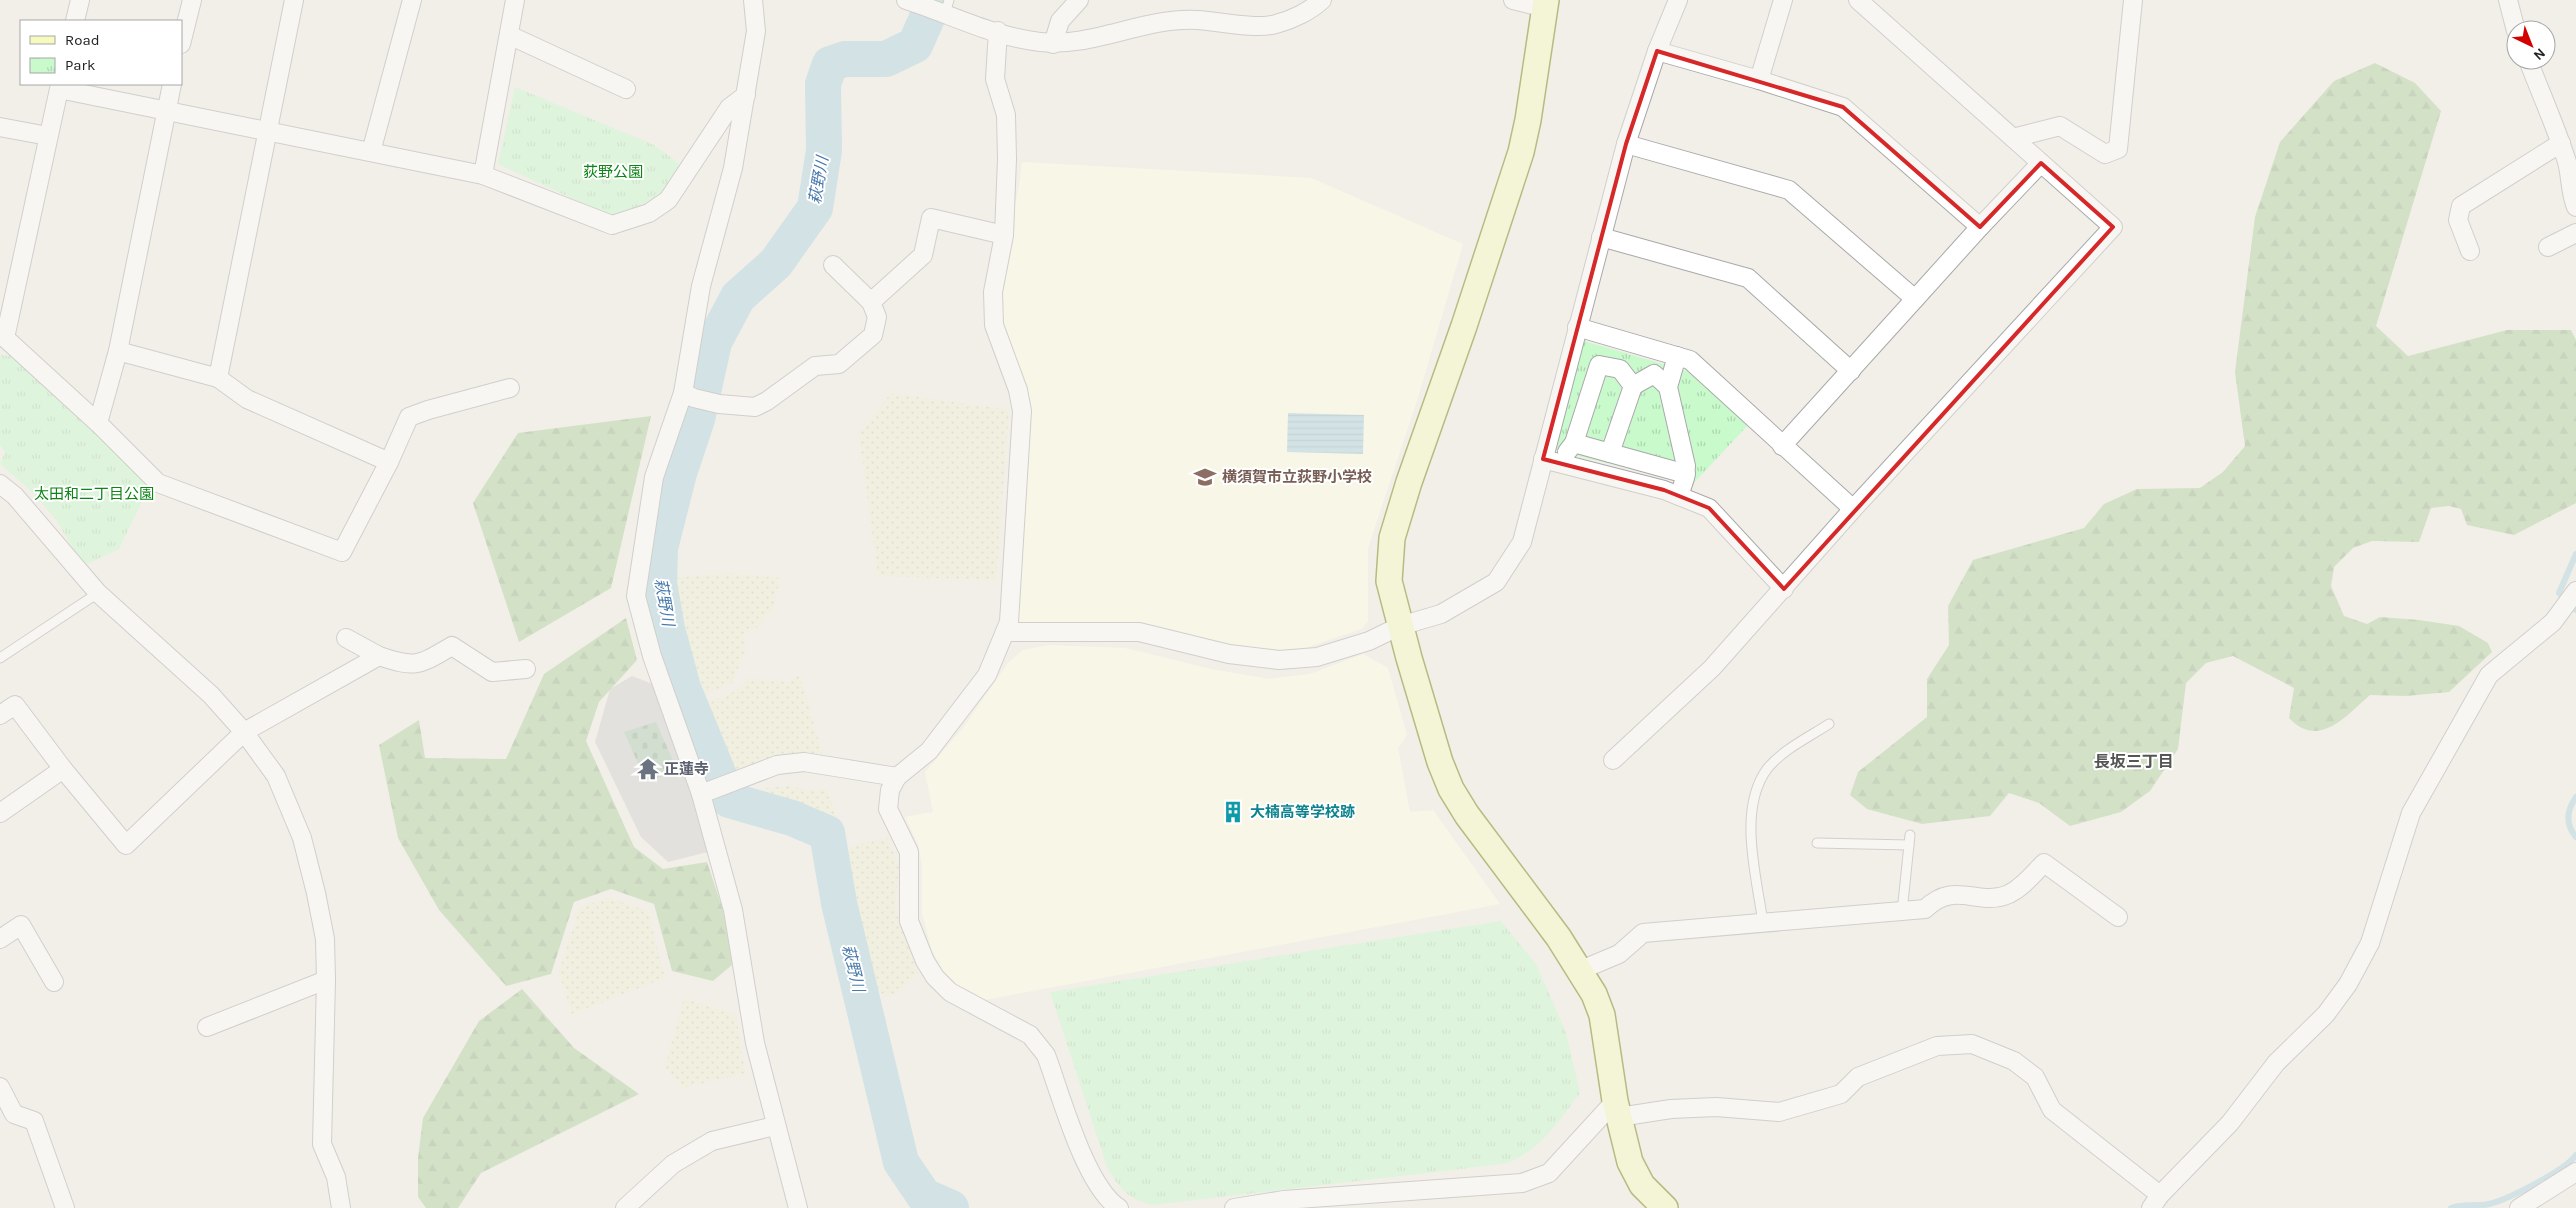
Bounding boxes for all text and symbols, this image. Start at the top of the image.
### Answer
legend [20,20,182,85]
north arrow [2506,20,2556,70]
text: Road [65,31,100,49]
text: N [2530,44,2549,64]
text: Park [65,56,95,74]
water label: 萩野川 [805,153,832,205]
park label: 荻野公園 [583,163,643,181]
school or university icon: 横須賀市立荻野小学校 [1192,464,1218,490]
place label: 横須賀市立荻野小学校 [1222,468,1372,486]
park label: 太田和二丁目公園 [34,485,154,503]
water label: 萩野川 [651,577,678,629]
district label: 長坂三丁目 [2094,752,2174,771]
temple icon: 正蓮寺 [635,756,661,782]
place label: 正蓮寺 [664,760,709,778]
building icon: 大楠高等学校跡 [1220,799,1246,825]
place label: 大楠高等学校跡 [1250,803,1355,821]
water label: 萩野川 [838,943,869,996]

